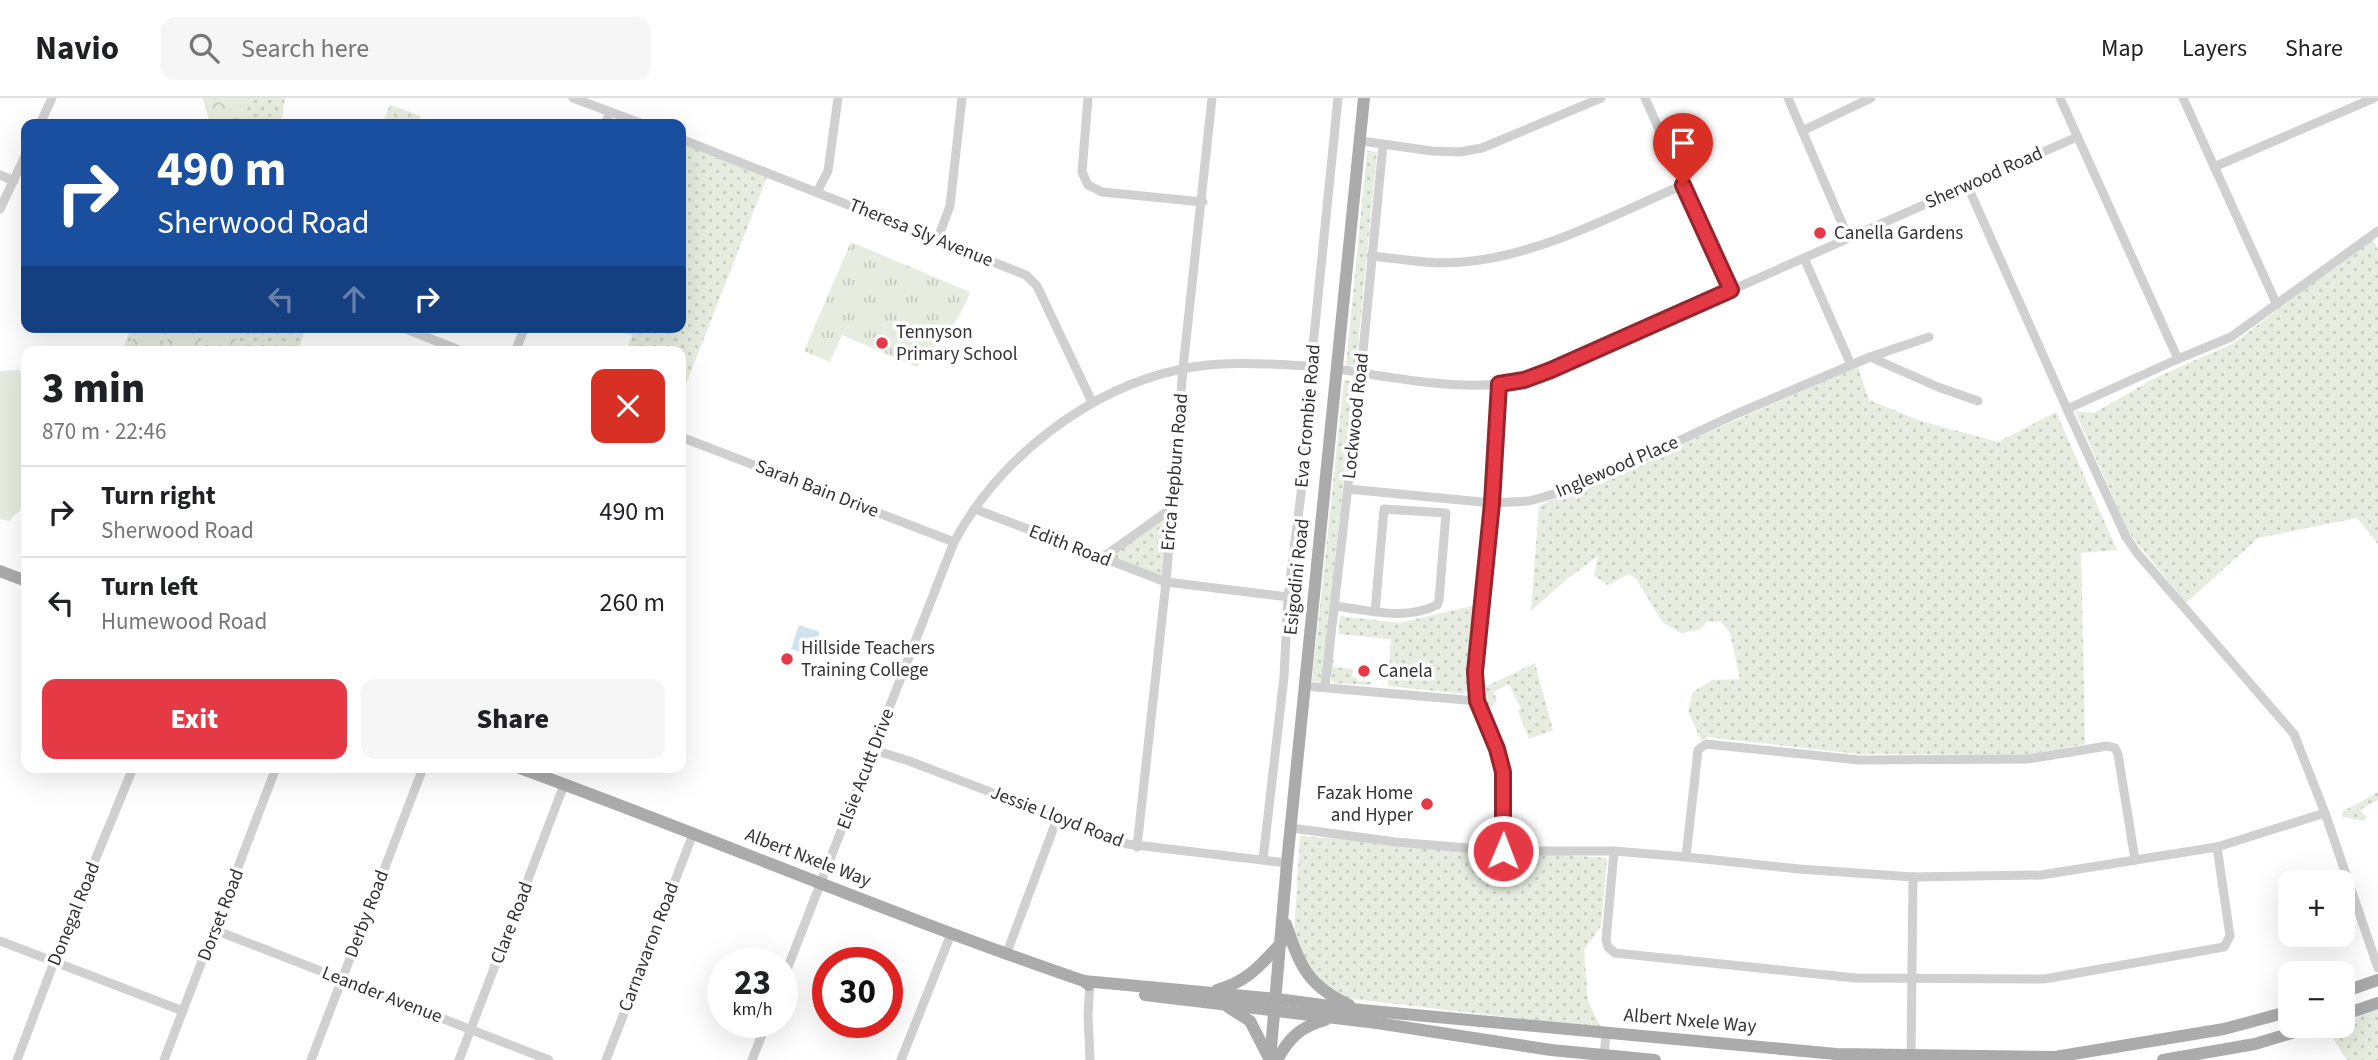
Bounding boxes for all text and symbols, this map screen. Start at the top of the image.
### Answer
search box [161,17,651,80]
text: Navio [35,25,119,72]
icon: search [185,29,223,67]
text: Search here [241,30,369,67]
text: Map [2101,31,2144,66]
text: Layers [2182,31,2247,66]
text: Share [2285,31,2343,66]
pin [1653,113,1713,185]
icon: arrive [1664,124,1702,162]
text: 490 m [157,135,286,205]
street label: Sherwood Road [1921,140,2047,216]
icon: right [42,147,133,238]
street label: Theresa Sly Avenue [845,192,997,274]
text: Sherwood Road [157,200,370,246]
place label: Canella Gardens [1834,220,1963,247]
marker: Canella Gardens [1812,225,1828,241]
icon: left [262,280,300,318]
icon: ahead [335,280,373,318]
icon: right [408,280,446,318]
place label: Tennyson Primary School [896,319,1018,368]
marker: Tennyson Primary School [874,335,890,351]
street label: Eva Crombie Road [1288,343,1328,489]
street label: Lockwood Road [1336,352,1376,480]
text: 3 min [42,359,145,419]
button: close [591,369,665,443]
street label: Erica Hepburn Road [1155,392,1195,552]
text: 870 m · 22:46 [42,415,166,448]
street label: Inglewood Place [1552,429,1682,505]
street label: Sarah Bain Drive [751,453,883,525]
text: Turn right [101,477,216,514]
icon: right [42,493,80,531]
text: 490 m [599,493,665,530]
text: Sherwood Road [101,514,254,547]
street label: Esigodini Road [1277,517,1317,637]
street label: Edith Road [1025,518,1115,574]
text: Turn left [101,568,198,605]
icon: left [42,584,80,622]
text: 260 m [599,584,665,621]
text: Humewood Road [101,605,267,638]
place label: Hillside Teachers Training College [801,635,935,684]
marker: Hillside Teachers Training College [779,651,795,667]
place label: Canela [1378,658,1433,685]
marker: Canela [1356,663,1372,679]
button: Exit [42,679,347,759]
button: Share [361,679,665,759]
street label: Elsie Acutt Drive [831,705,901,833]
street label: Jessie Lloyd Road [987,779,1127,855]
place label: Fazak Home and Hyper [1316,780,1413,829]
marker: Fazak Home and Hyper [1419,796,1435,812]
position arrow [1466,814,1540,888]
street label: Albert Nxele Way [741,822,875,894]
street label: Donegal Road [41,858,107,970]
street label: Dorset Road [191,865,251,965]
street label: Derby Road [338,866,396,962]
map controls [2278,870,2355,1038]
button: + [2278,870,2355,947]
street label: Clare Road [484,878,540,968]
street label: Carnavaron Road [612,878,686,1016]
speed limit sign: 30 [812,947,903,1038]
text: 23 [734,958,771,1008]
street label: Leander Avenue [318,960,446,1030]
button: − [2278,961,2355,1038]
text: km/h [733,997,772,1022]
street label: Albert Nxele Way [1623,1002,1758,1040]

